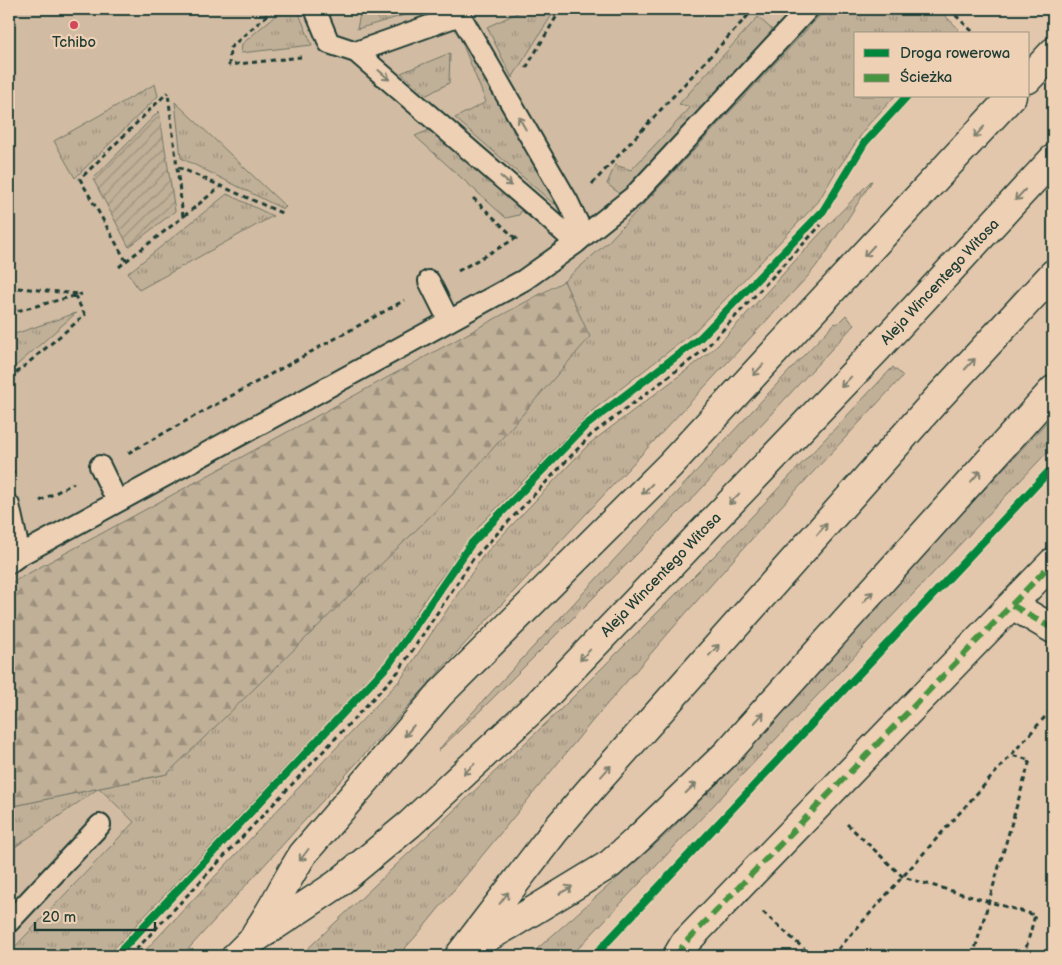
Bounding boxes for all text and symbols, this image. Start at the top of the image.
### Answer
marker: Tchibo [68,19,80,31]
legend [854,32,1030,98]
place label: Tchibo [52,33,96,52]
text: Droga rowerowa [900,44,1010,63]
text: Ścieżka [900,68,952,87]
one-way arrow [377,69,390,81]
one-way arrow [517,116,527,131]
one-way arrow [973,126,985,138]
one-way arrow [500,176,513,187]
one-way arrow [1014,189,1026,201]
street label: Aleja Wincentego Witosa [876,215,1004,349]
one-way arrow [863,245,874,258]
one-way arrow [964,357,976,370]
one-way arrow [752,364,764,377]
one-way arrow [840,375,852,388]
one-way arrow [970,469,982,482]
one-way arrow [641,482,653,494]
one-way arrow [728,493,740,505]
street label: Aleja Wincentego Witosa [597,509,725,641]
one-way arrow [816,522,828,535]
one-way arrow [862,590,873,603]
one-way arrow [708,644,720,657]
one-way arrow [579,649,591,661]
one-way arrow [753,711,765,724]
one-way arrow [403,724,414,737]
one-way arrow [463,763,476,775]
one-way arrow [600,765,612,778]
one-way arrow [685,782,697,794]
one-way arrow [298,848,309,861]
one-way arrow [559,885,573,895]
one-way arrow [499,891,509,905]
scale bar [35,900,155,932]
text: 20 m [42,908,76,927]

